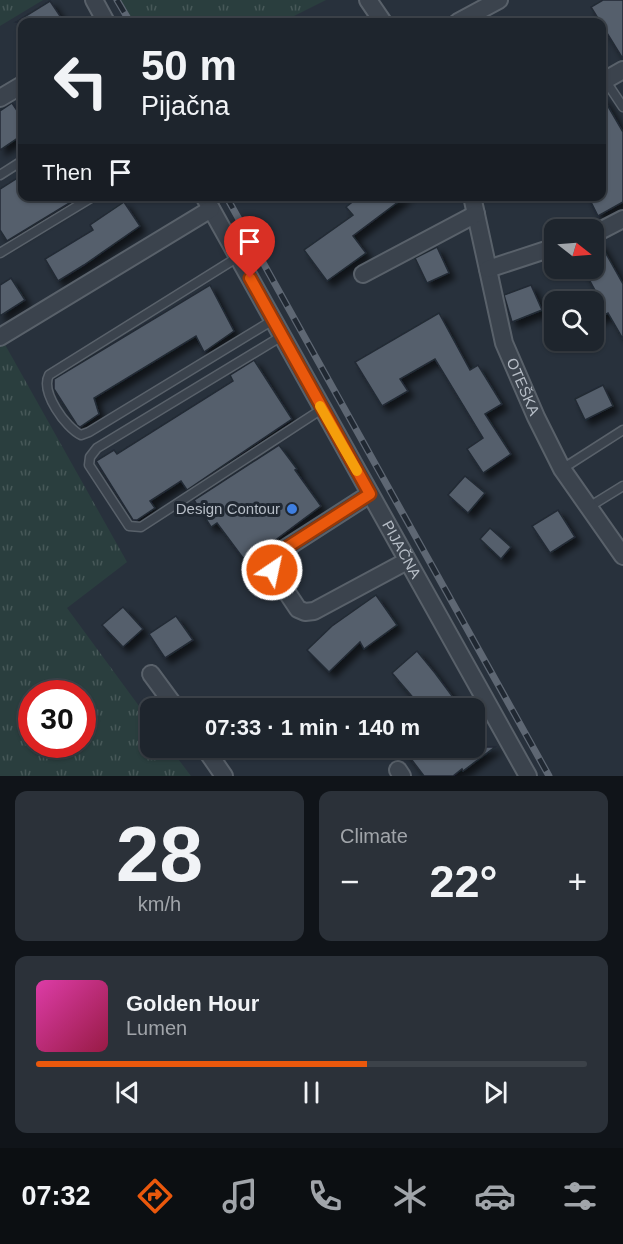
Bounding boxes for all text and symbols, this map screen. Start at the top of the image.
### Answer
icon: left [42,42,120,120]
text: 50 m [141,42,237,89]
text: Pijačna [141,91,230,121]
icon: arrive [104,156,137,189]
text: Then [42,160,92,185]
pin [224,216,275,278]
north arrow [544,219,604,279]
map controls [544,219,604,351]
icon: arrive [233,225,266,258]
button: search [544,291,604,351]
street label: OTEŠKA [503,355,543,418]
place label: Design Contour [176,500,280,517]
marker: Design Contour [285,502,299,516]
street label: PIJAČNA [379,518,425,581]
position arrow [240,538,304,602]
speed limit sign: 30 [18,680,96,758]
text: 07:33 · 1 min · 140 m [205,715,420,740]
text: 28 [116,810,203,898]
text: Climate [340,825,408,847]
text: 22° [429,856,498,907]
text: − [340,863,359,900]
text: + [568,863,587,900]
text: km/h [138,893,181,915]
text: Golden Hour [126,991,259,1016]
text: Lumen [126,1017,187,1039]
icon: previous [111,1076,144,1109]
icon: pause [295,1076,328,1109]
icon: next [479,1076,512,1109]
icon: directions [134,1175,176,1217]
icon: music [219,1175,261,1217]
icon: phone [304,1175,346,1217]
icon: climate [389,1175,431,1217]
icon: car [474,1175,516,1217]
icon: filters [559,1175,601,1217]
text: 07:32 [22,1181,91,1211]

